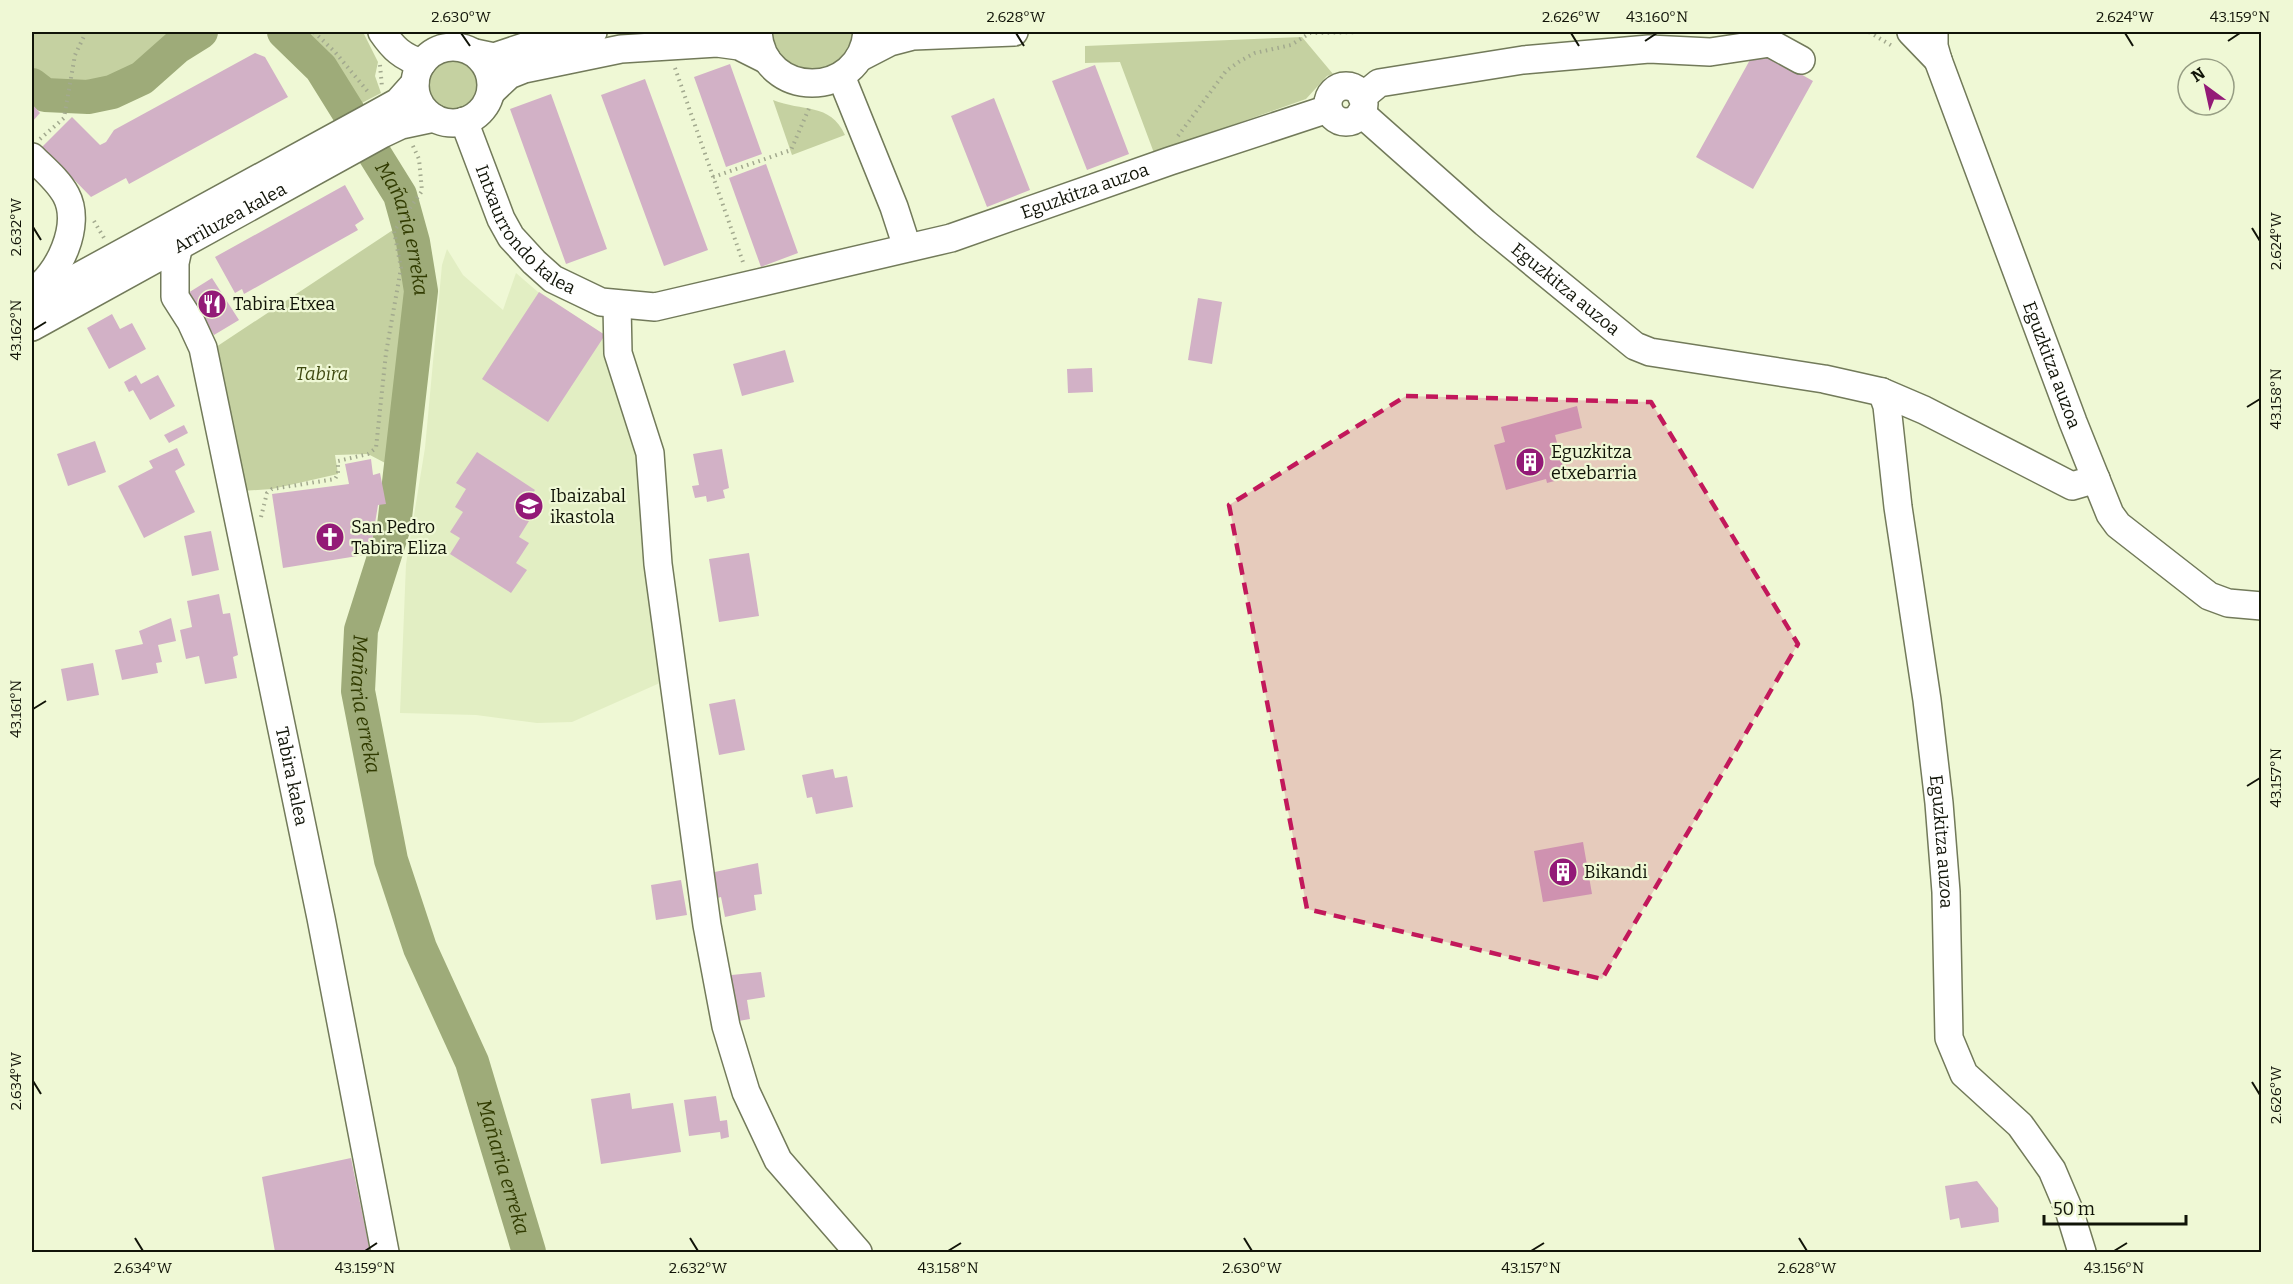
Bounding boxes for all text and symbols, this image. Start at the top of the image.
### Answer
text: 2.630°W [431,8,491,26]
text: 2.628°W [987,8,1046,26]
text: 2.626°W [1542,8,1601,26]
text: 43.160°N [1626,8,1688,26]
text: 2.624°W [2096,8,2155,26]
text: 43.159°N [2210,8,2270,26]
north arrow [2176,57,2236,117]
text: N [2188,64,2208,86]
water label: Mañaria erreka [370,157,434,297]
street label: Eguzkitza auzoa [1018,158,1152,224]
street label: Intxaurrondo kalea [471,162,579,299]
street label: Arriluzea kalea [169,178,290,258]
text: 2.632°W [7,197,25,256]
text: 2.624°W [2267,211,2285,270]
street label: Eguzkitza auzoa [1507,238,1625,340]
restaurant icon: Tabira Etxea [196,288,228,320]
place label: Tabira Etxea [233,293,335,315]
street label: Eguzkitza auzoa [2018,298,2086,432]
text: 43.162°N [7,299,25,360]
park label: Tabira [296,363,348,385]
text: 43.158°N [2267,368,2285,430]
place label: Eguzkitza etxebarria [1551,441,1637,484]
building icon: Eguzkitza etxebarria [1514,446,1546,478]
place label: Ibaizabal ikastola [550,485,626,528]
school or university icon: Ibaizabal ikastola [513,490,545,522]
place label: San Pedro Tabira Eliza [351,516,447,559]
church icon: San Pedro Tabira Eliza [314,521,346,553]
water label: Mañaria erreka [345,634,386,775]
text: 43.161°N [7,680,25,738]
street label: Tabira kalea [271,725,313,828]
text: 43.157°N [2267,748,2285,808]
street label: Eguzkitza auzoa [1925,773,1957,909]
building icon: Bikandi [1547,856,1579,888]
place label: Bikandi [1584,861,1648,883]
text: 2.634°W [7,1051,25,1110]
text: 2.626°W [2267,1065,2285,1124]
water label: Mañaria erreka [472,1096,535,1237]
scale bar [2044,1188,2186,1226]
text: 50 m [2053,1198,2095,1220]
text: 2.634°W [114,1259,173,1277]
text: 43.159°N [335,1259,395,1277]
text: 2.632°W [669,1259,728,1277]
text: 43.158°N [917,1259,979,1277]
text: 2.630°W [1222,1259,1282,1277]
text: 43.157°N [1501,1259,1561,1277]
text: 2.628°W [1778,1259,1837,1277]
text: 43.156°N [2084,1259,2144,1277]

